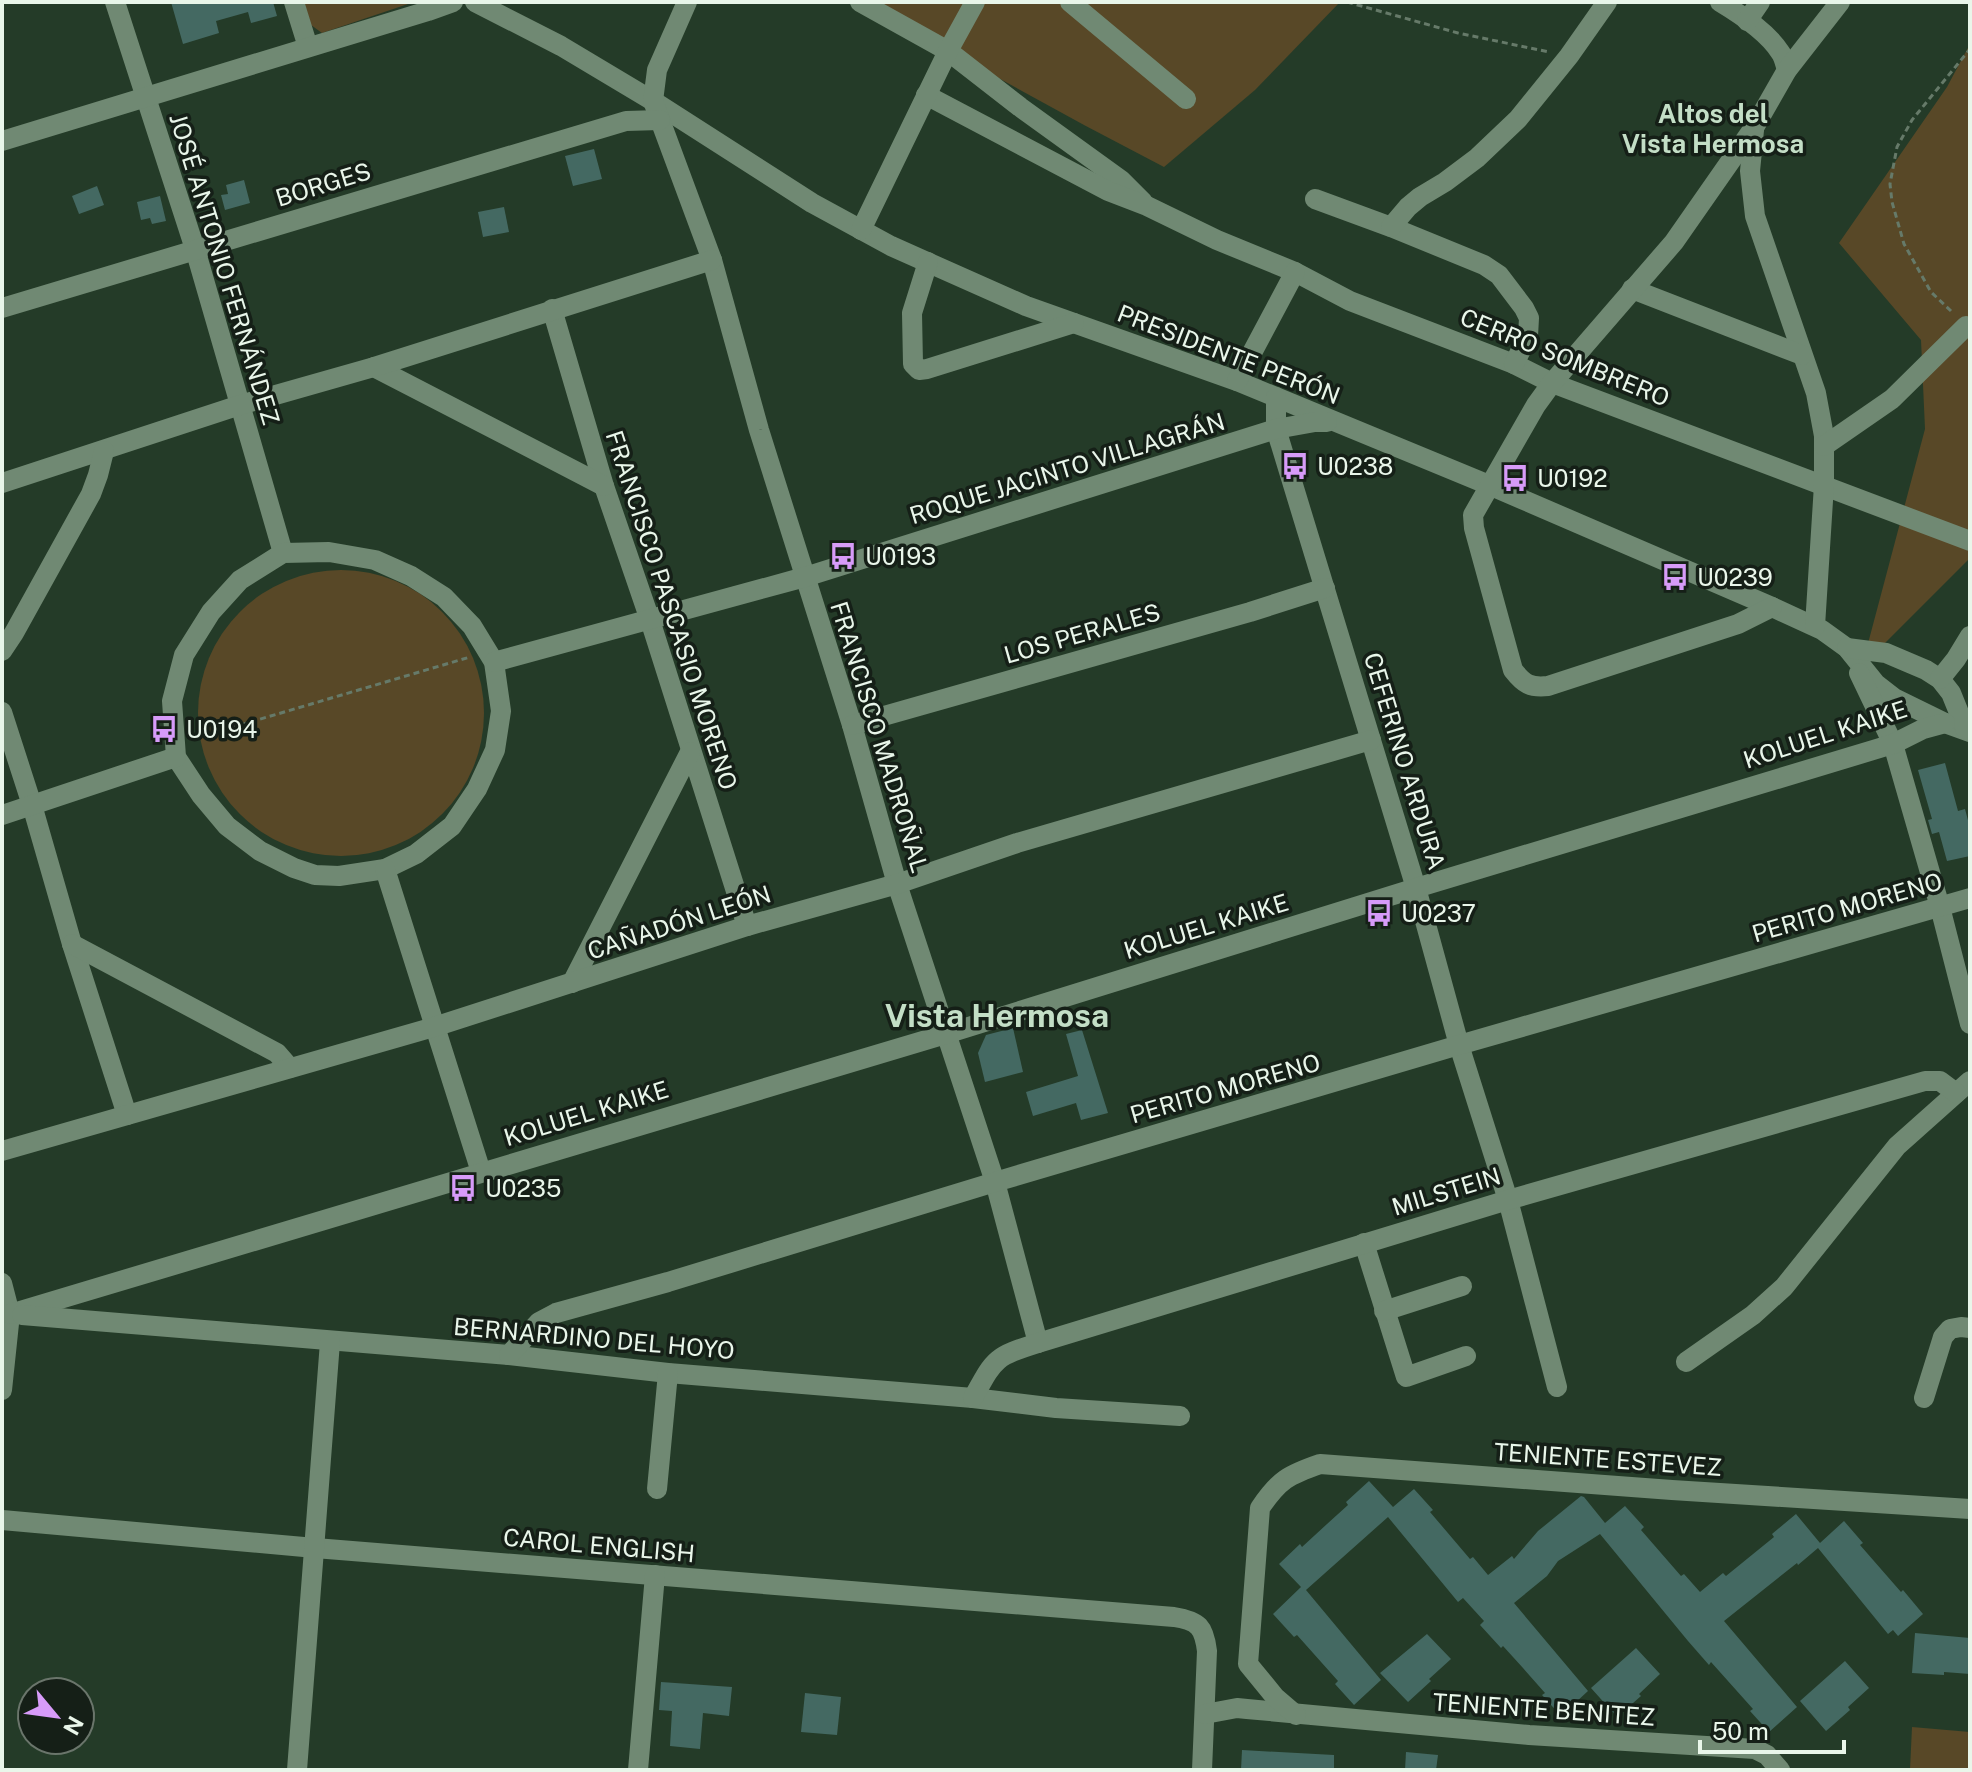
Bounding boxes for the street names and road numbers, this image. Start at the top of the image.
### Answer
street label: JOSÉ ANTONIO FERNÁNDEZ [164,110,286,428]
street label: BORGES [272,156,374,212]
street label: PRESIDENTE PERÓN [1114,299,1344,409]
street label: CERRO SOMBRERO [1456,302,1674,412]
street label: ROQUE JACINTO VILLAGRÁN [906,407,1228,529]
street label: FRANCISCO PASCASIO MORENO [601,427,743,793]
street label: LOS PERALES [1001,597,1163,669]
street label: FRANCISCO MADROÑAL [825,598,935,876]
street label: CEFERINO ARDURA [1359,649,1451,873]
street label: KOLUEL KAIKE [1740,694,1910,774]
street label: PERITO MORENO [1749,866,1945,948]
street label: CAÑADÓN LEÓN [584,879,774,965]
street label: KOLUEL KAIKE [1120,888,1292,964]
street label: PERITO MORENO [1127,1047,1323,1129]
street label: KOLUEL KAIKE [500,1075,672,1151]
street label: MILSTEIN [1388,1161,1504,1221]
street label: BERNARDINO DEL HOYO [452,1312,736,1364]
street label: TENIENTE ESTEVEZ [1493,1437,1723,1481]
street label: CAROL ENGLISH [502,1523,696,1567]
street label: TENIENTE BENITEZ [1432,1687,1656,1731]

